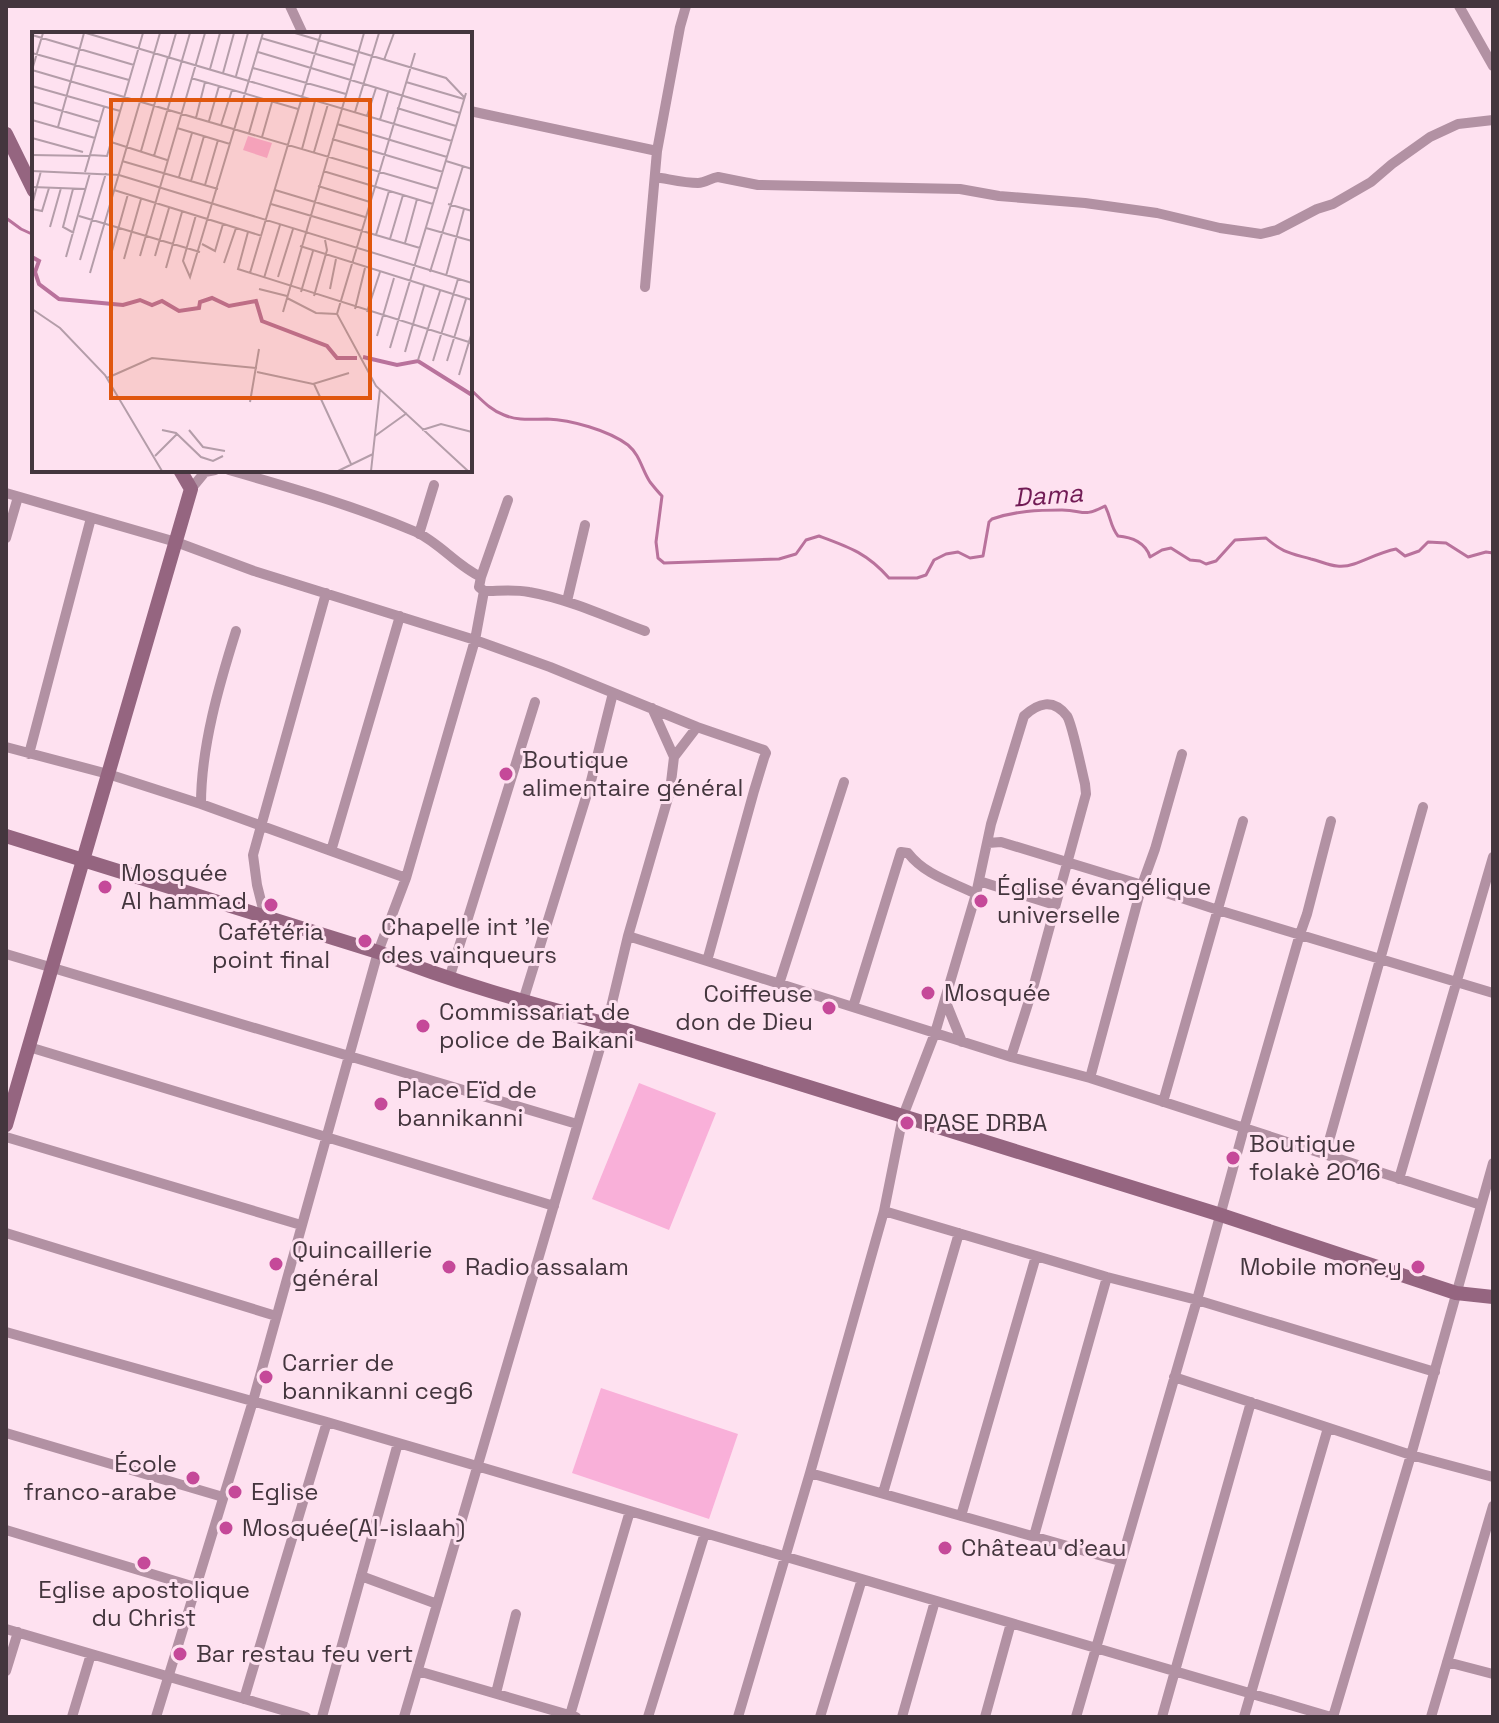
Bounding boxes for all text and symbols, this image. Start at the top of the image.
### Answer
inset map [32,32,472,472]
water label: Dama [1012,476,1085,514]
place label: Boutique alimentaire général [522,744,743,803]
marker: Boutique alimentaire général [497,765,515,783]
place label: Mosquée Al hammad [121,857,247,916]
place label: Église évangélique universelle [997,871,1211,930]
marker: Mosquée Al hammad [96,878,114,896]
marker: Église évangélique universelle [972,892,990,910]
marker: Cafétéria point final [262,896,280,914]
place label: Chapelle int 'le des vainqueurs [381,911,557,970]
place label: Cafétéria point final [212,916,330,975]
marker: Chapelle int 'le des vainqueurs [356,932,374,950]
place label: Mosquée [944,977,1051,1008]
place label: Coiffeuse don de Dieu [675,978,813,1037]
marker: Mosquée [919,984,937,1002]
place label: Commissariat de police de Baikani [439,996,634,1055]
marker: Coiffeuse don de Dieu [820,999,838,1017]
marker: Commissariat de police de Baikani [414,1017,432,1035]
place label: Place Eïd de bannikanni [397,1074,537,1133]
marker: Place Eïd de bannikanni [372,1095,390,1113]
place label: PASE DRBA [923,1107,1047,1138]
marker: PASE DRBA [898,1114,916,1132]
place label: Boutique folakè 2016 [1249,1128,1381,1187]
marker: Boutique folakè 2016 [1224,1149,1242,1167]
place label: Quincaillerie général [292,1234,432,1293]
place label: Radio assalam [465,1251,629,1282]
place label: Mobile money [1240,1251,1402,1282]
marker: Quincaillerie général [267,1255,285,1273]
marker: Radio assalam [440,1258,458,1276]
marker: Mobile money [1409,1258,1427,1276]
place label: Carrier de bannikanni ceg6 [282,1347,473,1406]
marker: Carrier de bannikanni ceg6 [257,1368,275,1386]
place label: École franco-arabe [23,1448,177,1507]
marker: École franco-arabe [184,1469,202,1487]
place label: Eglise [251,1476,319,1507]
marker: Eglise [226,1483,244,1501]
place label: Mosquée(Al-islaah) [242,1512,465,1543]
marker: Mosquée(Al-islaah) [217,1519,235,1537]
place label: Château d'eau [961,1532,1126,1563]
marker: Château d'eau [936,1539,954,1557]
marker: Eglise apostolique du Christ [135,1554,153,1572]
place label: Eglise apostolique du Christ [38,1574,250,1633]
place label: Bar restau feu vert [196,1638,413,1669]
marker: Bar restau feu vert [171,1645,189,1663]

